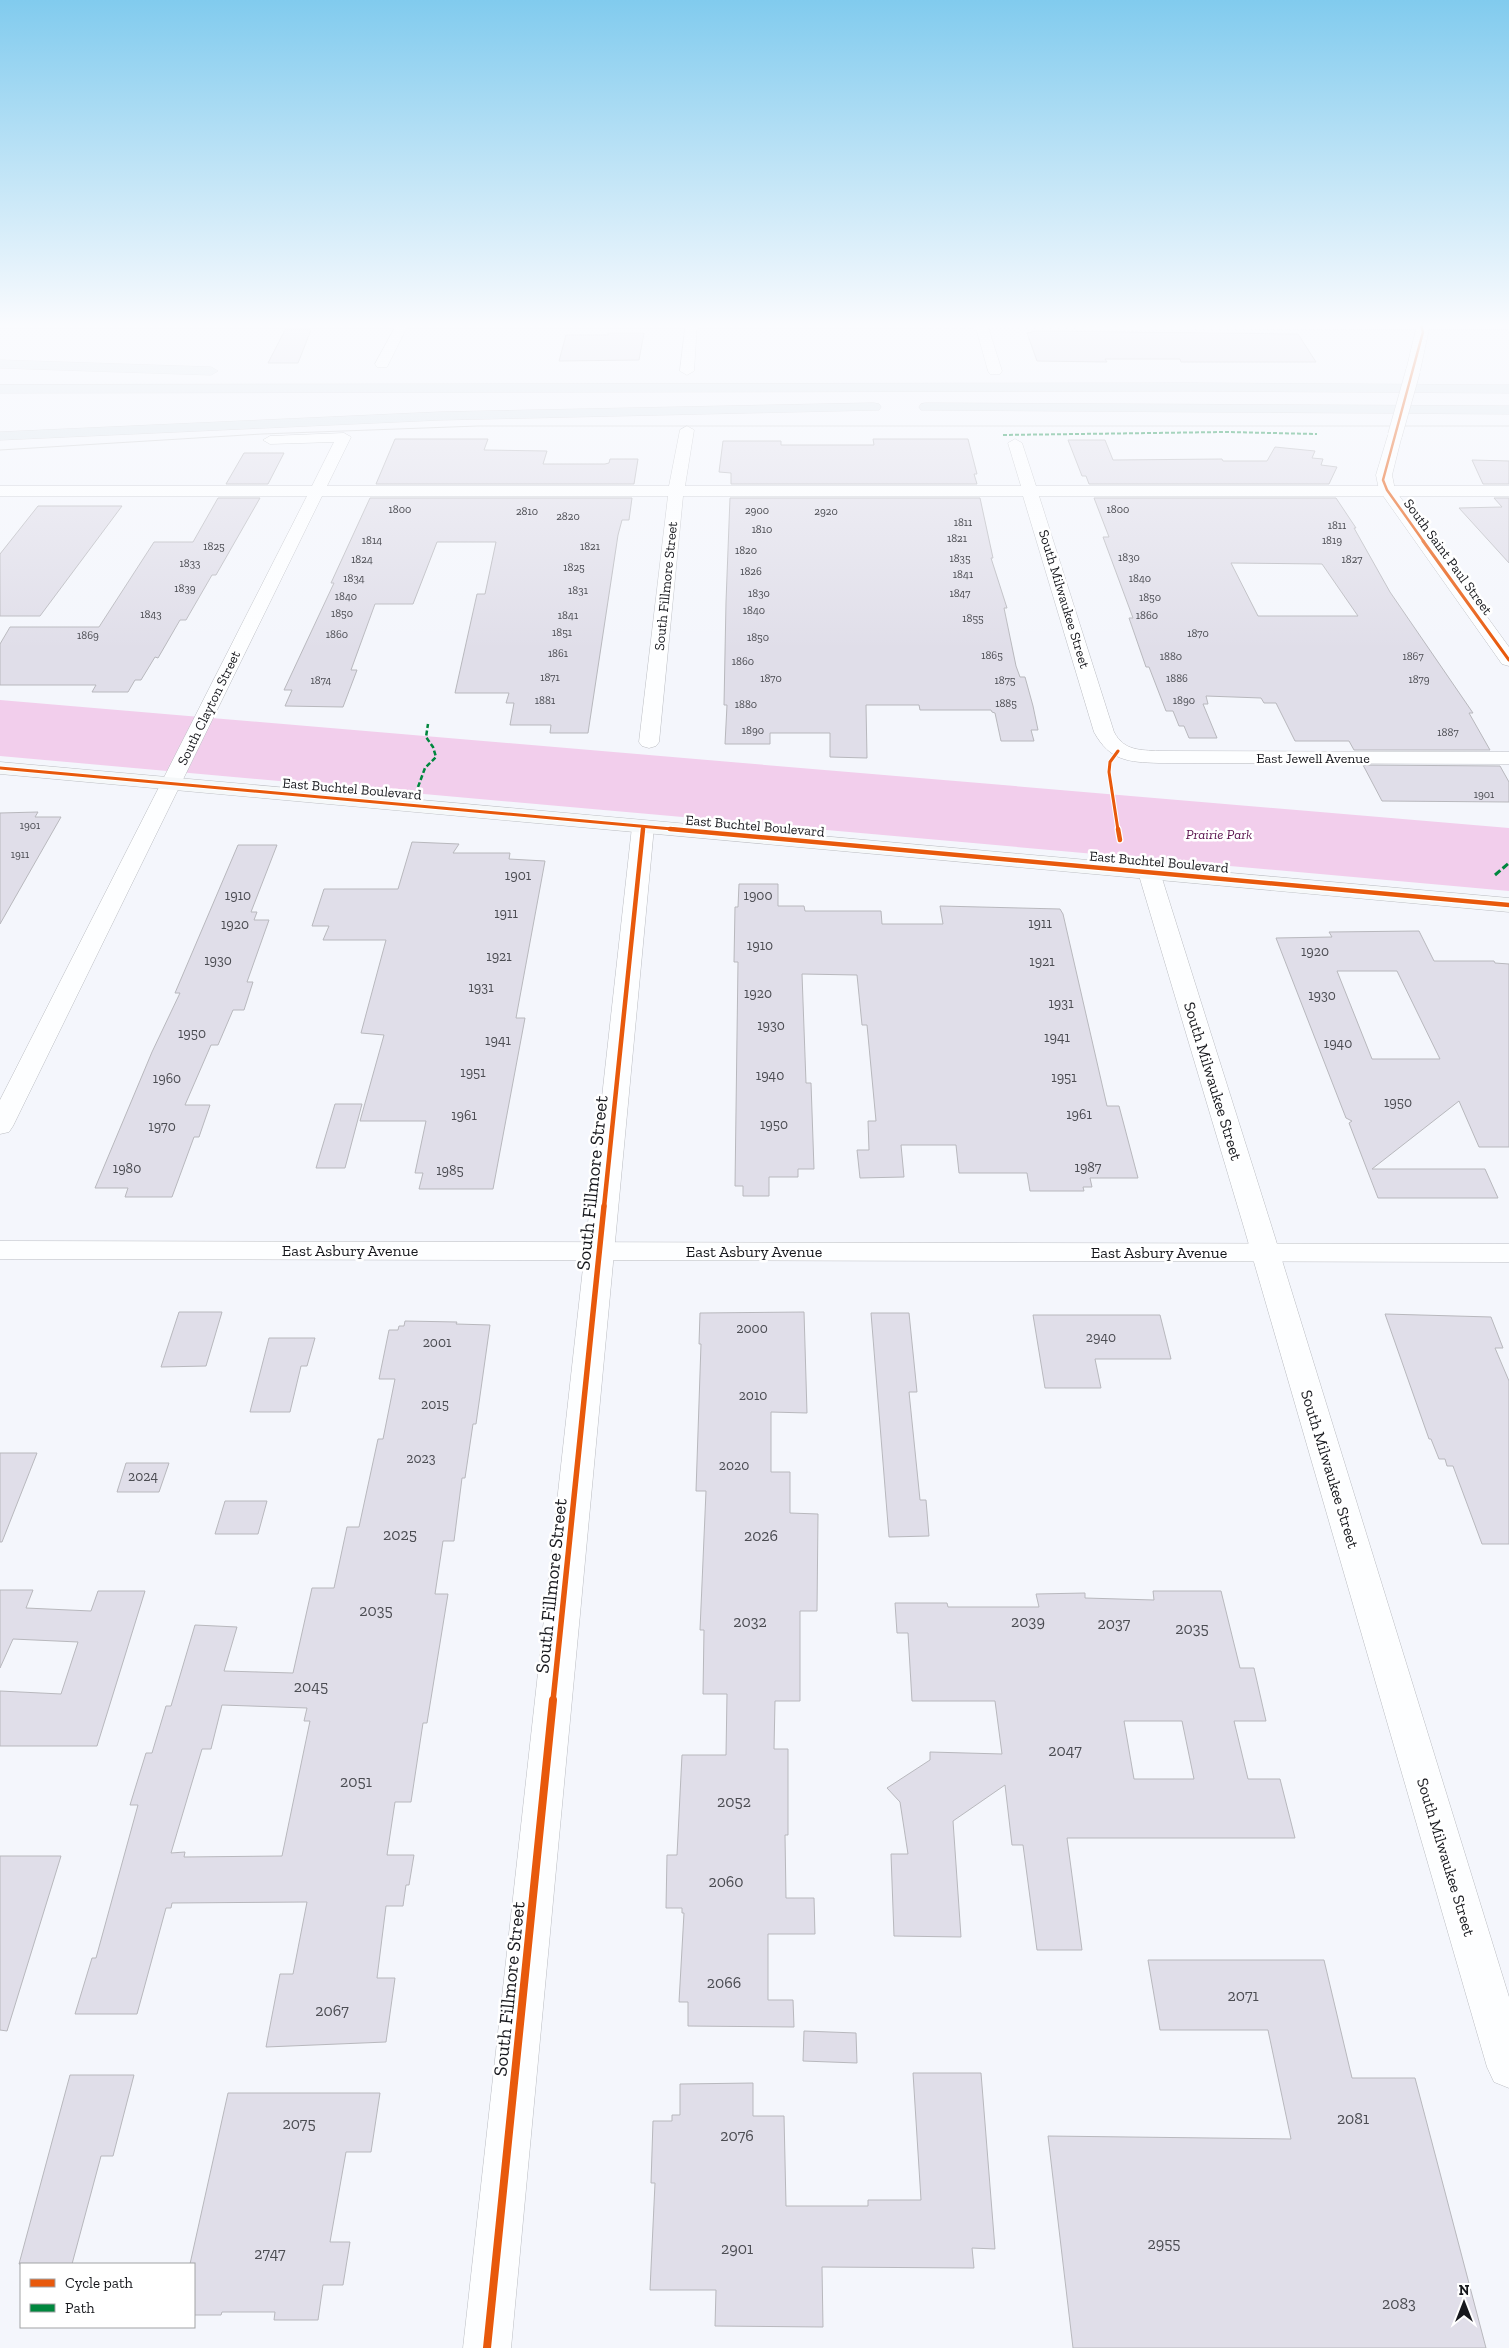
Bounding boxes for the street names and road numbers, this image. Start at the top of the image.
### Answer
street label: South Saint Paul Street [1400,496,1496,619]
street label: South Fillmore Street [651,520,681,651]
street label: South Milwaukee Street [1035,528,1093,671]
street label: South Clayton Street [174,647,244,768]
street label: East Jewell Avenue [1256,750,1370,767]
street label: East Buchtel Boulevard [282,774,423,804]
street label: East Buchtel Boulevard [685,811,826,841]
street label: East Buchtel Boulevard [1089,847,1230,877]
street label: South Milwaukee Street [1180,1000,1246,1163]
street label: South Fillmore Street [571,1094,613,1272]
street label: East Asbury Avenue [282,1241,418,1260]
street label: East Asbury Avenue [686,1242,822,1261]
street label: East Asbury Avenue [1091,1243,1227,1262]
street label: South Milwaukee Street [1297,1388,1363,1551]
street label: South Fillmore Street [530,1497,572,1675]
street label: South Milwaukee Street [1413,1776,1479,1939]
street label: South Fillmore Street [488,1900,530,2078]

